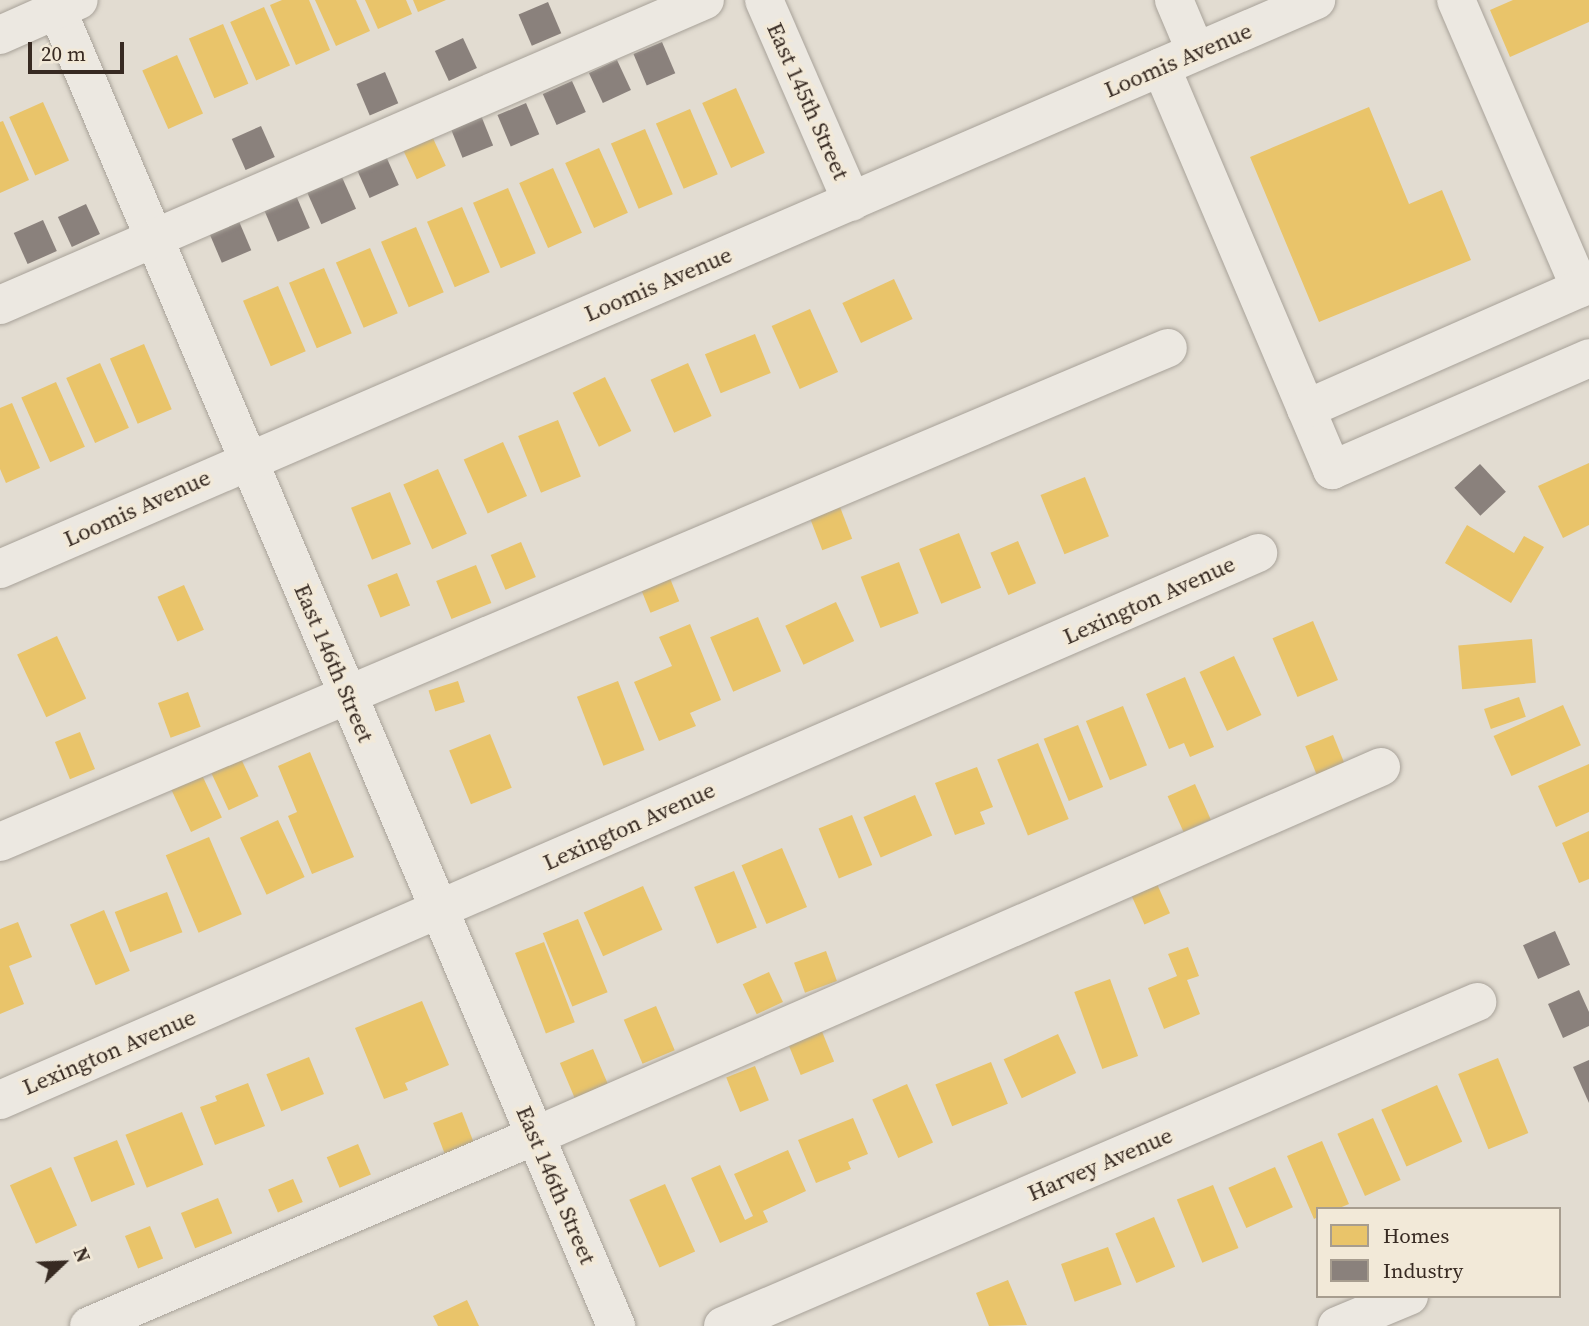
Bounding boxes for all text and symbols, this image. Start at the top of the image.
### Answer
street label: Loomis Avenue [1100,17,1256,103]
street label: East 145th Street [761,18,855,184]
scale bar [32,28,128,72]
text: 20 m [41,39,86,68]
street label: Loomis Avenue [580,241,736,327]
street label: Loomis Avenue [59,463,215,553]
street label: Lexington Avenue [1059,550,1239,650]
street label: East 146th Street [288,580,380,746]
street label: Lexington Avenue [539,776,719,876]
street label: Lexington Avenue [18,1003,200,1101]
street label: East 146th Street [510,1102,602,1268]
street label: Harvey Avenue [1023,1121,1177,1207]
legend [1316,1207,1561,1298]
text: Homes [1383,1221,1449,1250]
north arrow [28,1228,98,1298]
text: N [68,1243,97,1266]
text: Industry [1383,1256,1463,1285]

